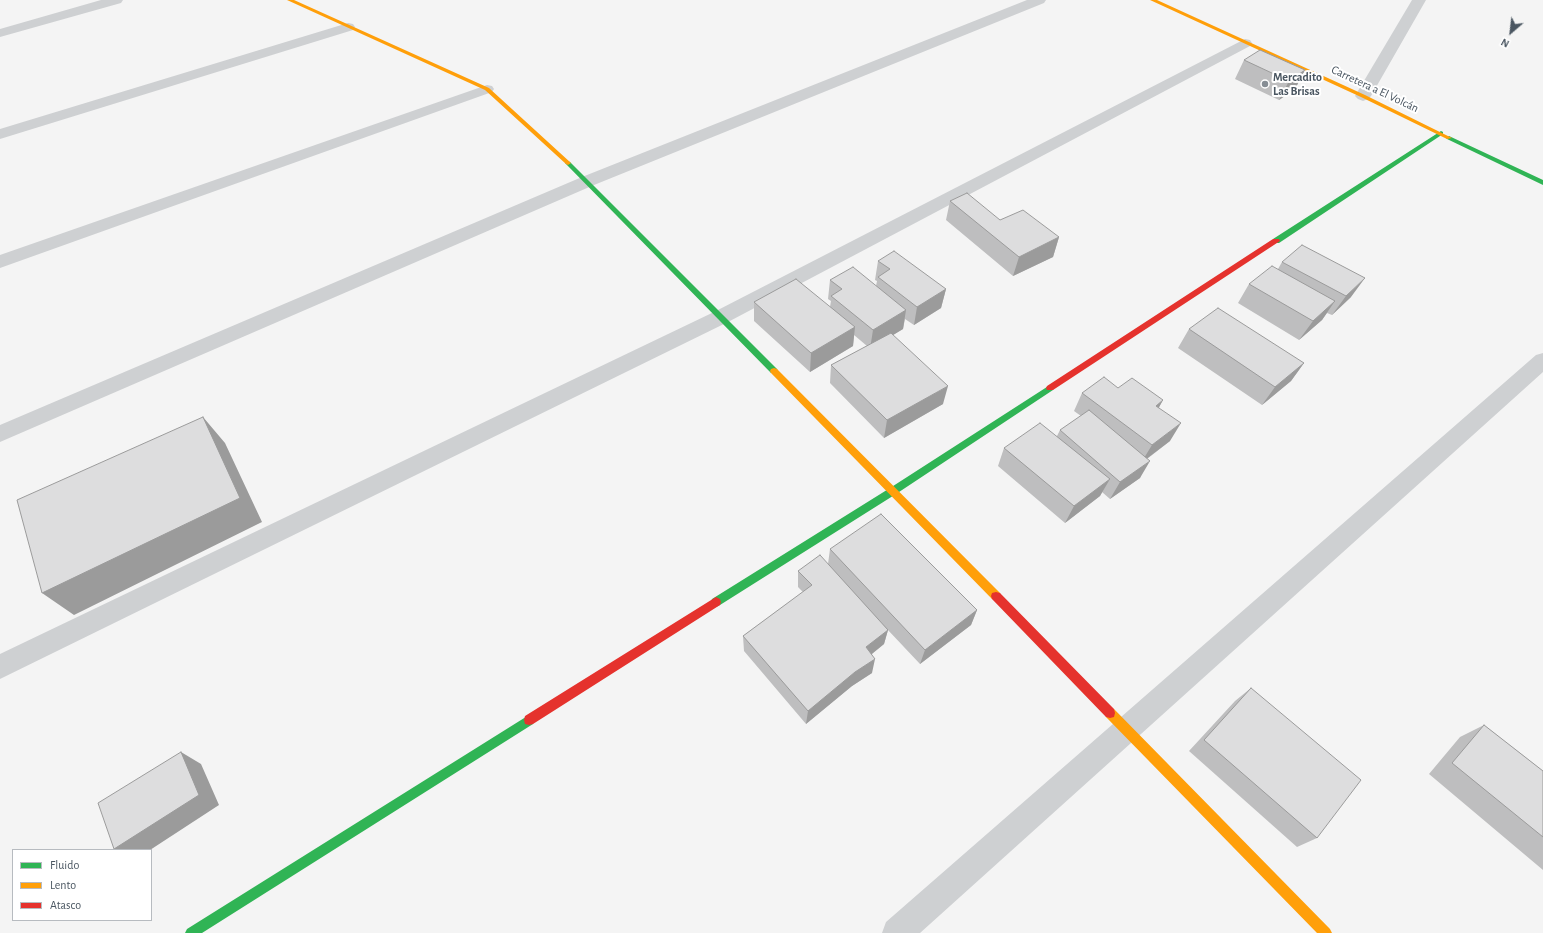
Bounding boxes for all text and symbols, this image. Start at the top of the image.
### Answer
north arrow [1491,12,1531,52]
text: N [1499,36,1511,50]
street label: Carretera a El Volcán [1329,62,1421,116]
place label: Mercadito Las Brisas [1273,70,1322,98]
marker: Mercadito Las Brisas [1260,79,1270,89]
legend [12,849,152,921]
text: Fluido [50,859,79,871]
text: Lento [50,879,76,891]
text: Atasco [50,899,81,911]

